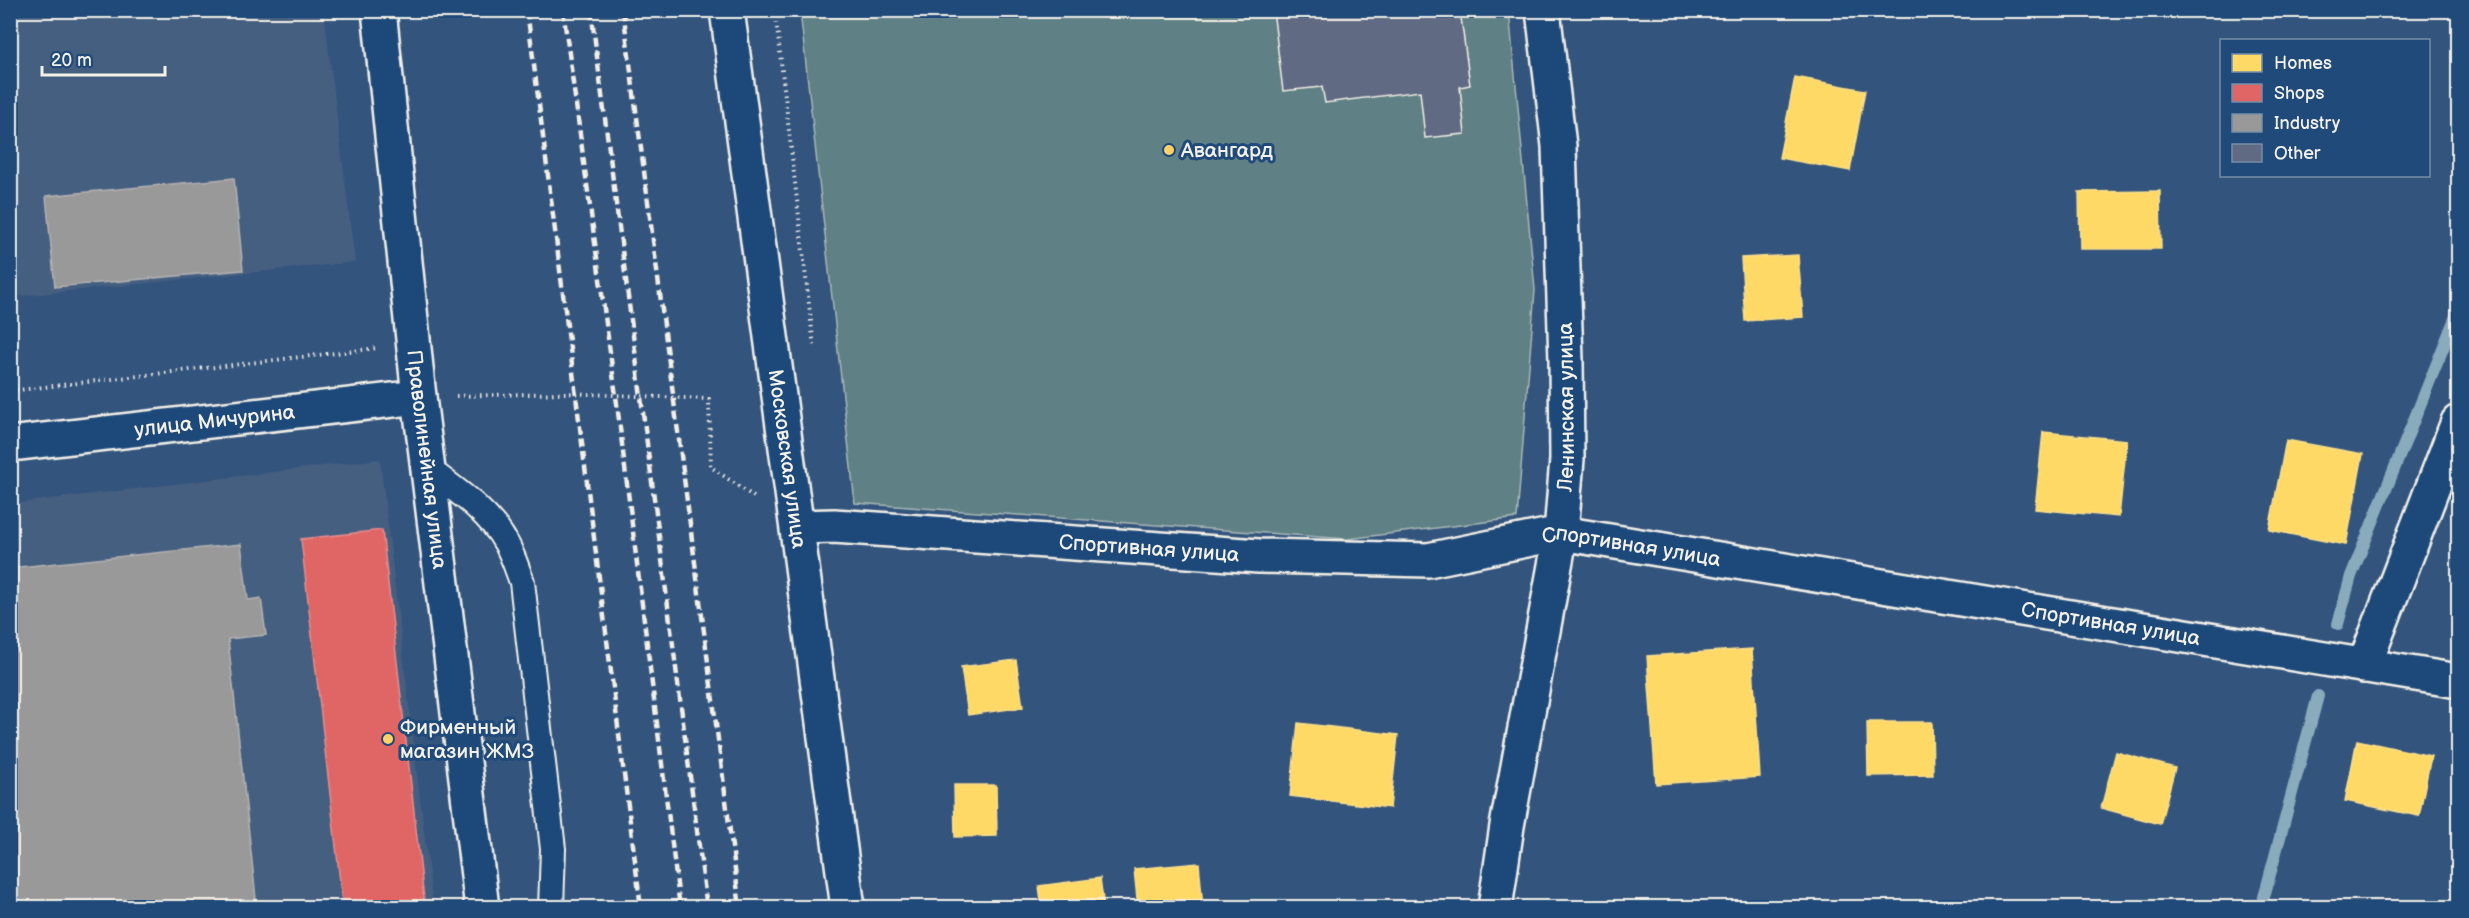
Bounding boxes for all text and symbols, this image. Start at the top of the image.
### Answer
scale bar [42,39,165,77]
legend [2220,39,2430,177]
text: 20 m [51,50,92,71]
text: Homes [2274,53,2332,74]
text: Shops [2274,83,2325,104]
text: Industry [2274,113,2341,134]
place label: Авангард [1180,138,1273,163]
marker: Авангард [1162,143,1176,157]
text: Other [2274,143,2321,164]
street label: Ленинская улица [1552,321,1580,494]
street label: Праволинейная улица [402,349,453,571]
street label: Московская улица [763,368,812,551]
street label: улица Мичурина [133,399,297,442]
street label: Спортивная улица [1540,520,1723,572]
street label: Спортивная улица [1058,529,1241,567]
street label: Спортивная улица [2019,597,2203,651]
place label: Фирменный магазин ЖМЗ [400,715,534,764]
marker: Фирменный магазин ЖМЗ [381,732,395,746]

